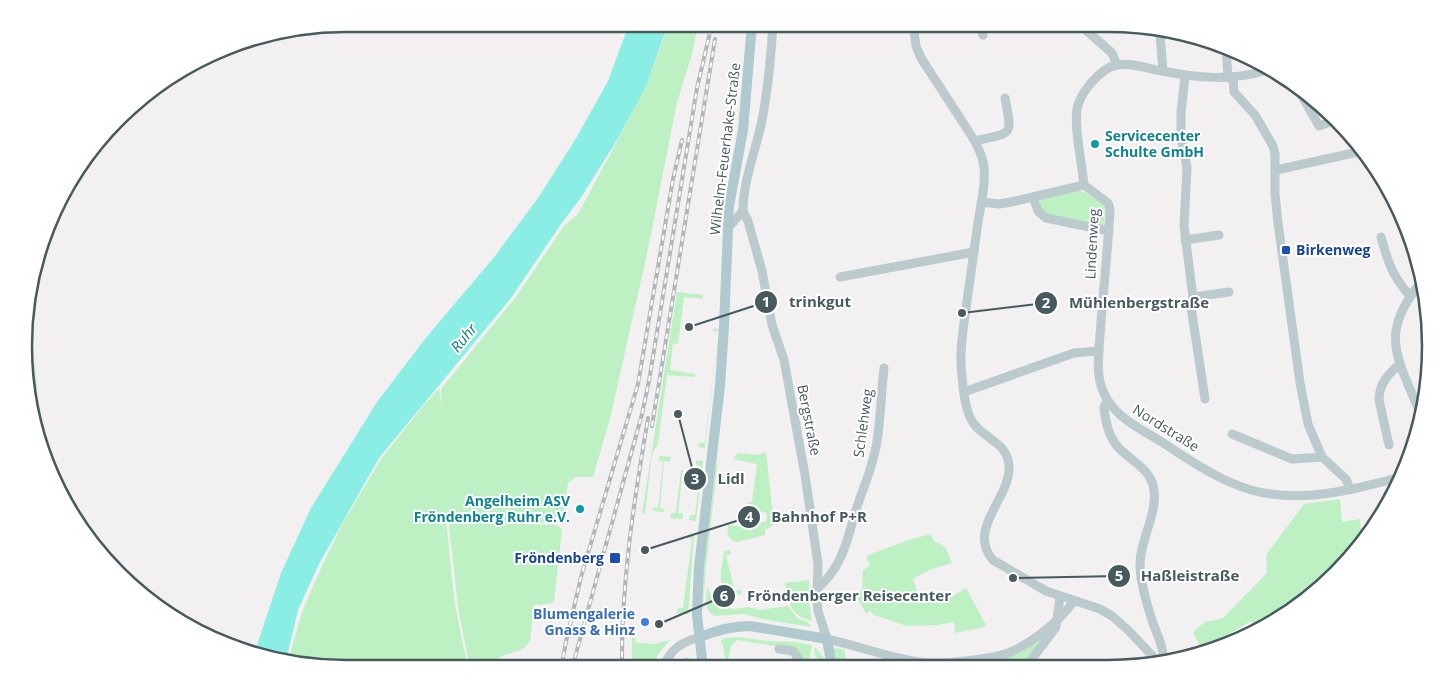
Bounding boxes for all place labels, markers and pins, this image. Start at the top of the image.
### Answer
place label: Servicecenter Schulte GmbH [1105,126,1204,161]
marker: Servicecenter Schulte GmbH [1089,138,1101,150]
place label: Birkenweg [1296,240,1370,259]
marker: Birkenweg [1280,244,1292,256]
callout: trinkgut [754,287,861,317]
callout: Mühlenbergstraße [1034,288,1219,318]
callout: Lidl [683,464,755,494]
place label: Angelheim ASV Fröndenberg Ruhr e.V. [414,491,571,526]
callout: Bahnhof P+R [736,502,877,532]
marker: Angelheim ASV Fröndenberg Ruhr e.V. [574,503,586,515]
place label: Fröndenberg [514,548,604,567]
marker: Fröndenberg [608,551,622,565]
callout: Haßleistraße [1106,561,1250,591]
callout: Fröndenberger Reisecenter [712,581,961,611]
place label: Blumengalerie Gnass & Hinz [533,604,635,639]
marker: Blumengalerie Gnass & Hinz [639,616,651,628]

